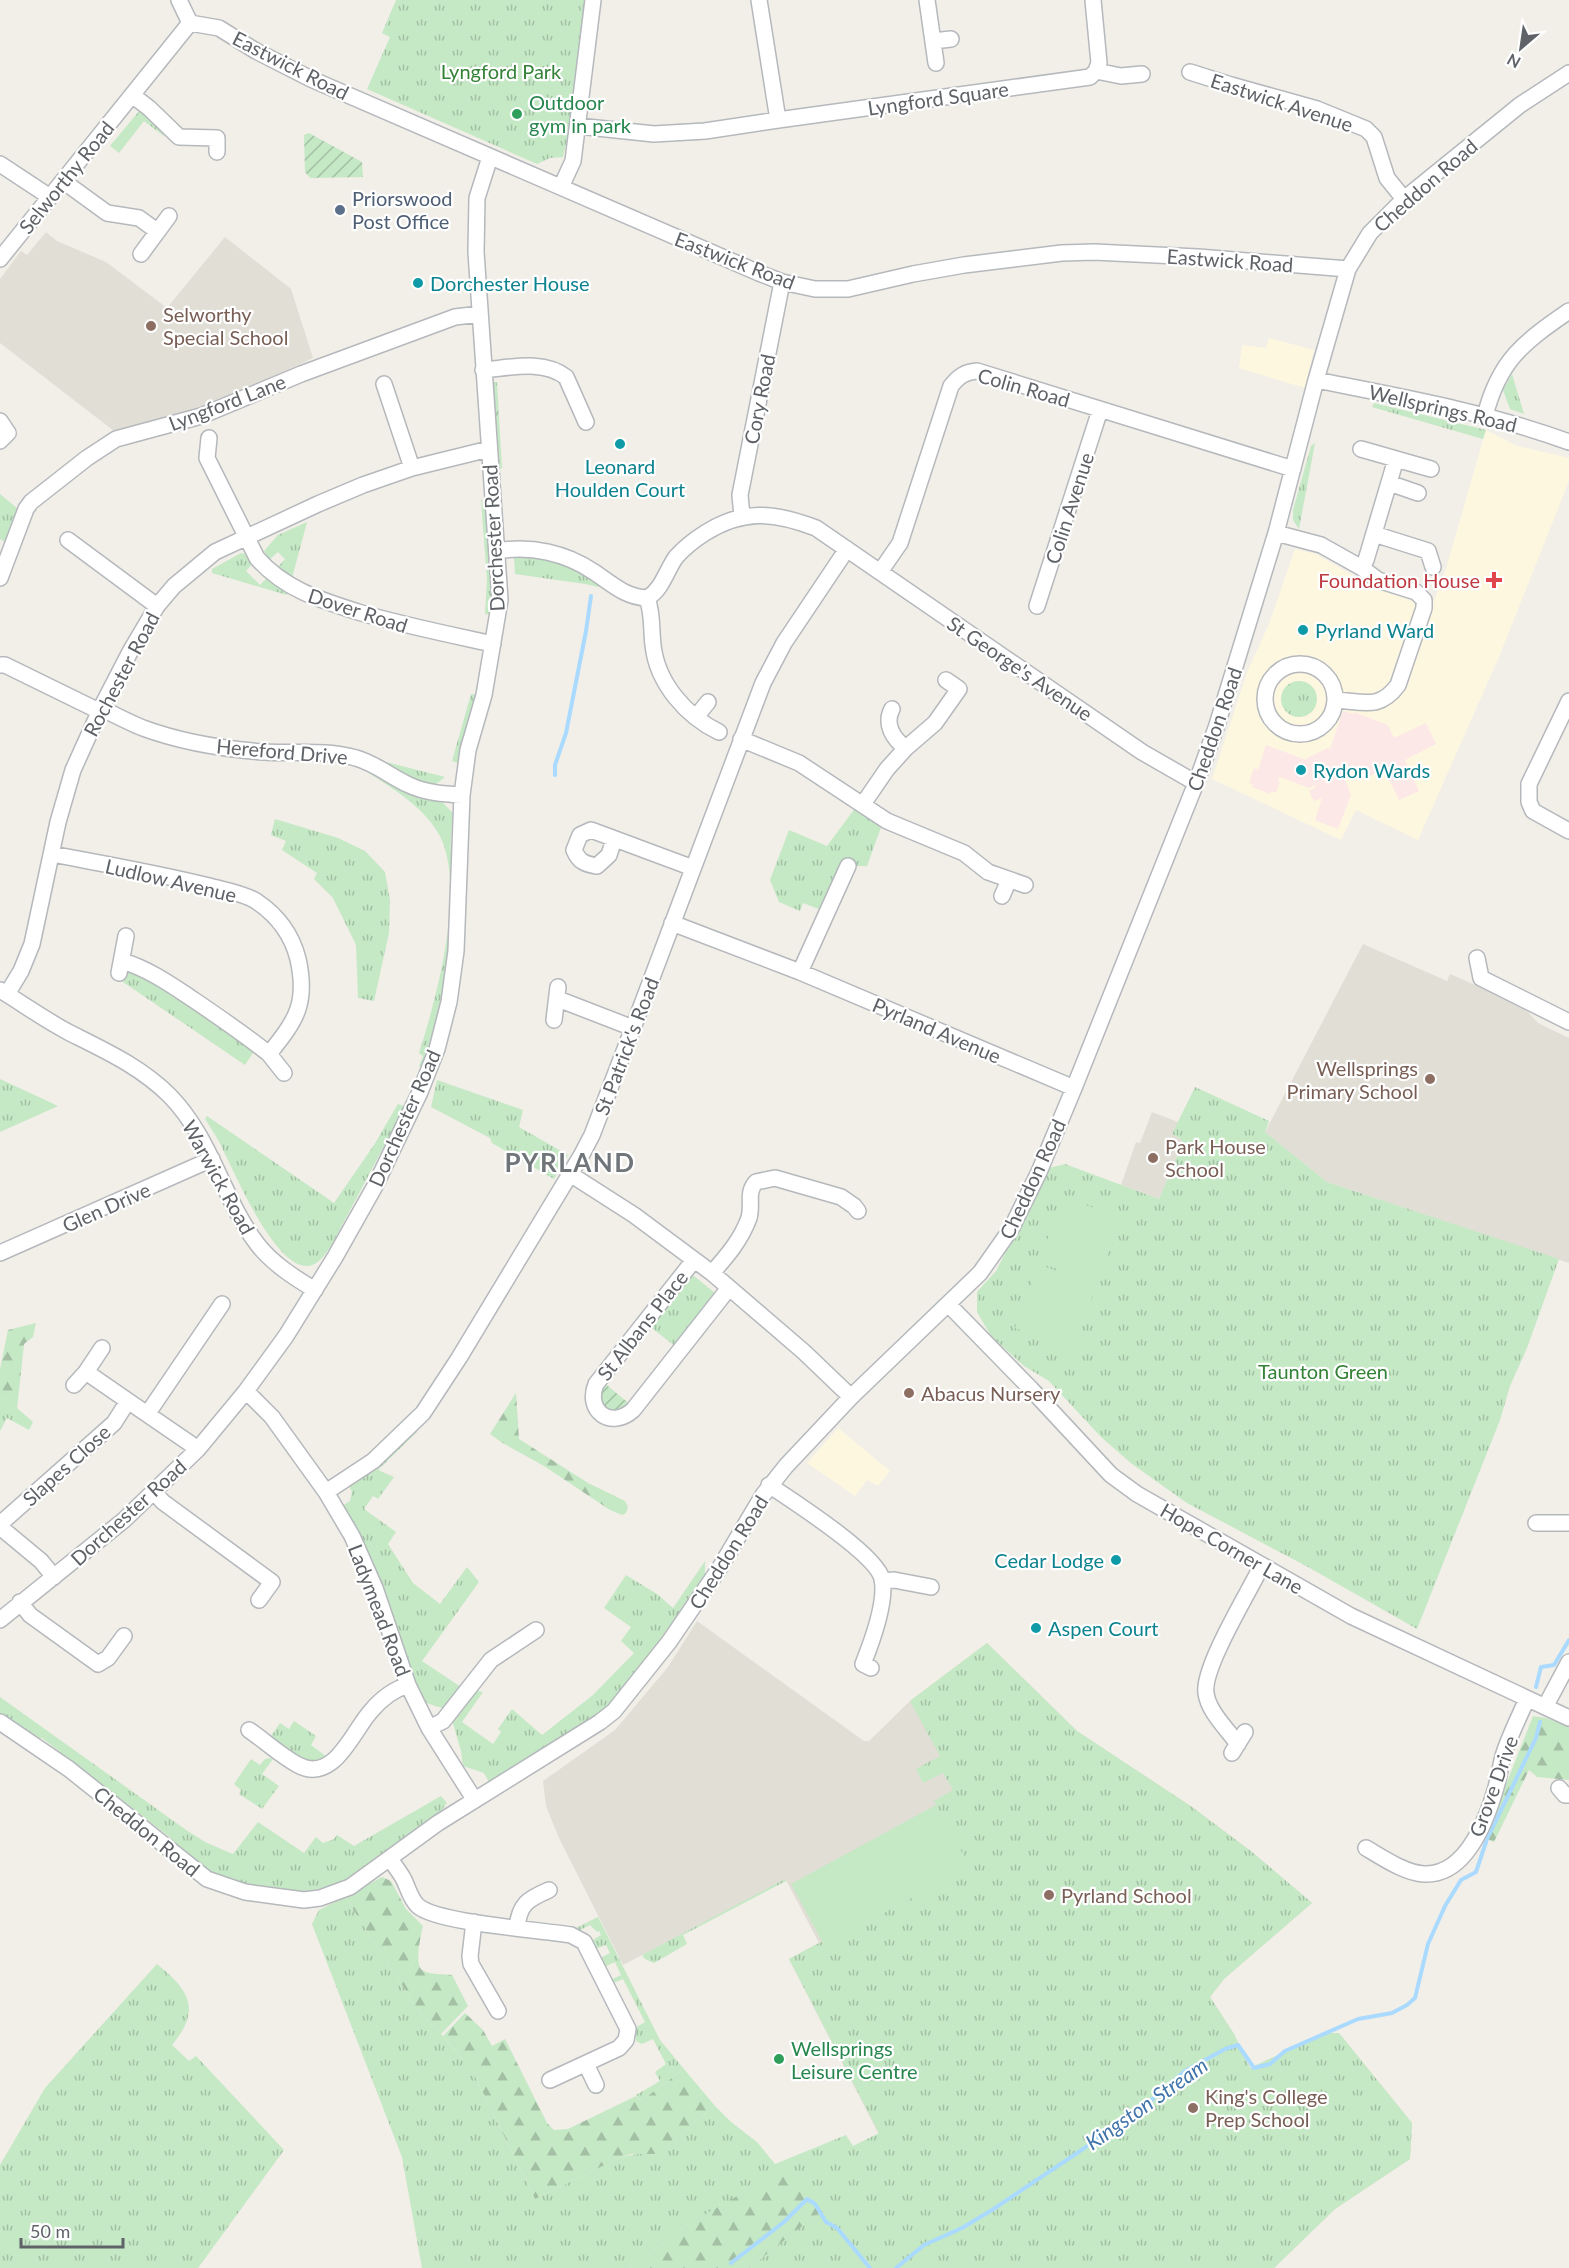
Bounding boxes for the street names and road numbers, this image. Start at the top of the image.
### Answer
street label: Eastwick Road [229,26,353,104]
street label: Eastwick Avenue [1208,68,1356,136]
street label: Lyngford Square [866,76,1010,120]
street label: Selworthy Road [13,116,119,238]
street label: Cheddon Road [1368,133,1482,237]
street label: Eastwick Road [671,226,799,294]
street label: Eastwick Road [1166,244,1294,276]
street label: Cory Road [739,352,779,446]
street label: Colin Road [975,362,1073,412]
street label: Lyngford Lane [165,369,289,435]
street label: Wellsprings Road [1367,379,1519,437]
street label: Colin Avenue [1040,449,1098,567]
street label: Dorchester Road [477,464,509,612]
street label: Dover Road [305,583,411,637]
street label: Rochester Road [78,608,164,740]
street label: St George's Avenue [943,611,1097,725]
street label: Cheddon Road [1182,664,1246,794]
street label: Hereford Drive [215,733,349,769]
street label: Ludlow Avenue [103,853,239,907]
street label: St Patrick's Road [589,974,663,1118]
street label: Pyrland Avenue [869,992,1005,1068]
street label: Dorchester Road [363,1046,445,1190]
street label: Cheddon Road [994,1115,1070,1243]
street label: Warwick Road [178,1116,260,1238]
street label: Glen Drive [58,1177,154,1237]
street label: St Albans Place [592,1265,692,1385]
street label: Slapes Close [17,1419,115,1511]
street label: Dorchester Road [65,1454,191,1570]
street label: Cheddon Road [684,1491,772,1613]
street label: Hope Corner Lane [1156,1497,1308,1599]
street label: Ladymead Road [344,1541,416,1679]
street label: Grove Drive [1464,1732,1522,1840]
street label: Cheddon Road [89,1781,205,1881]

